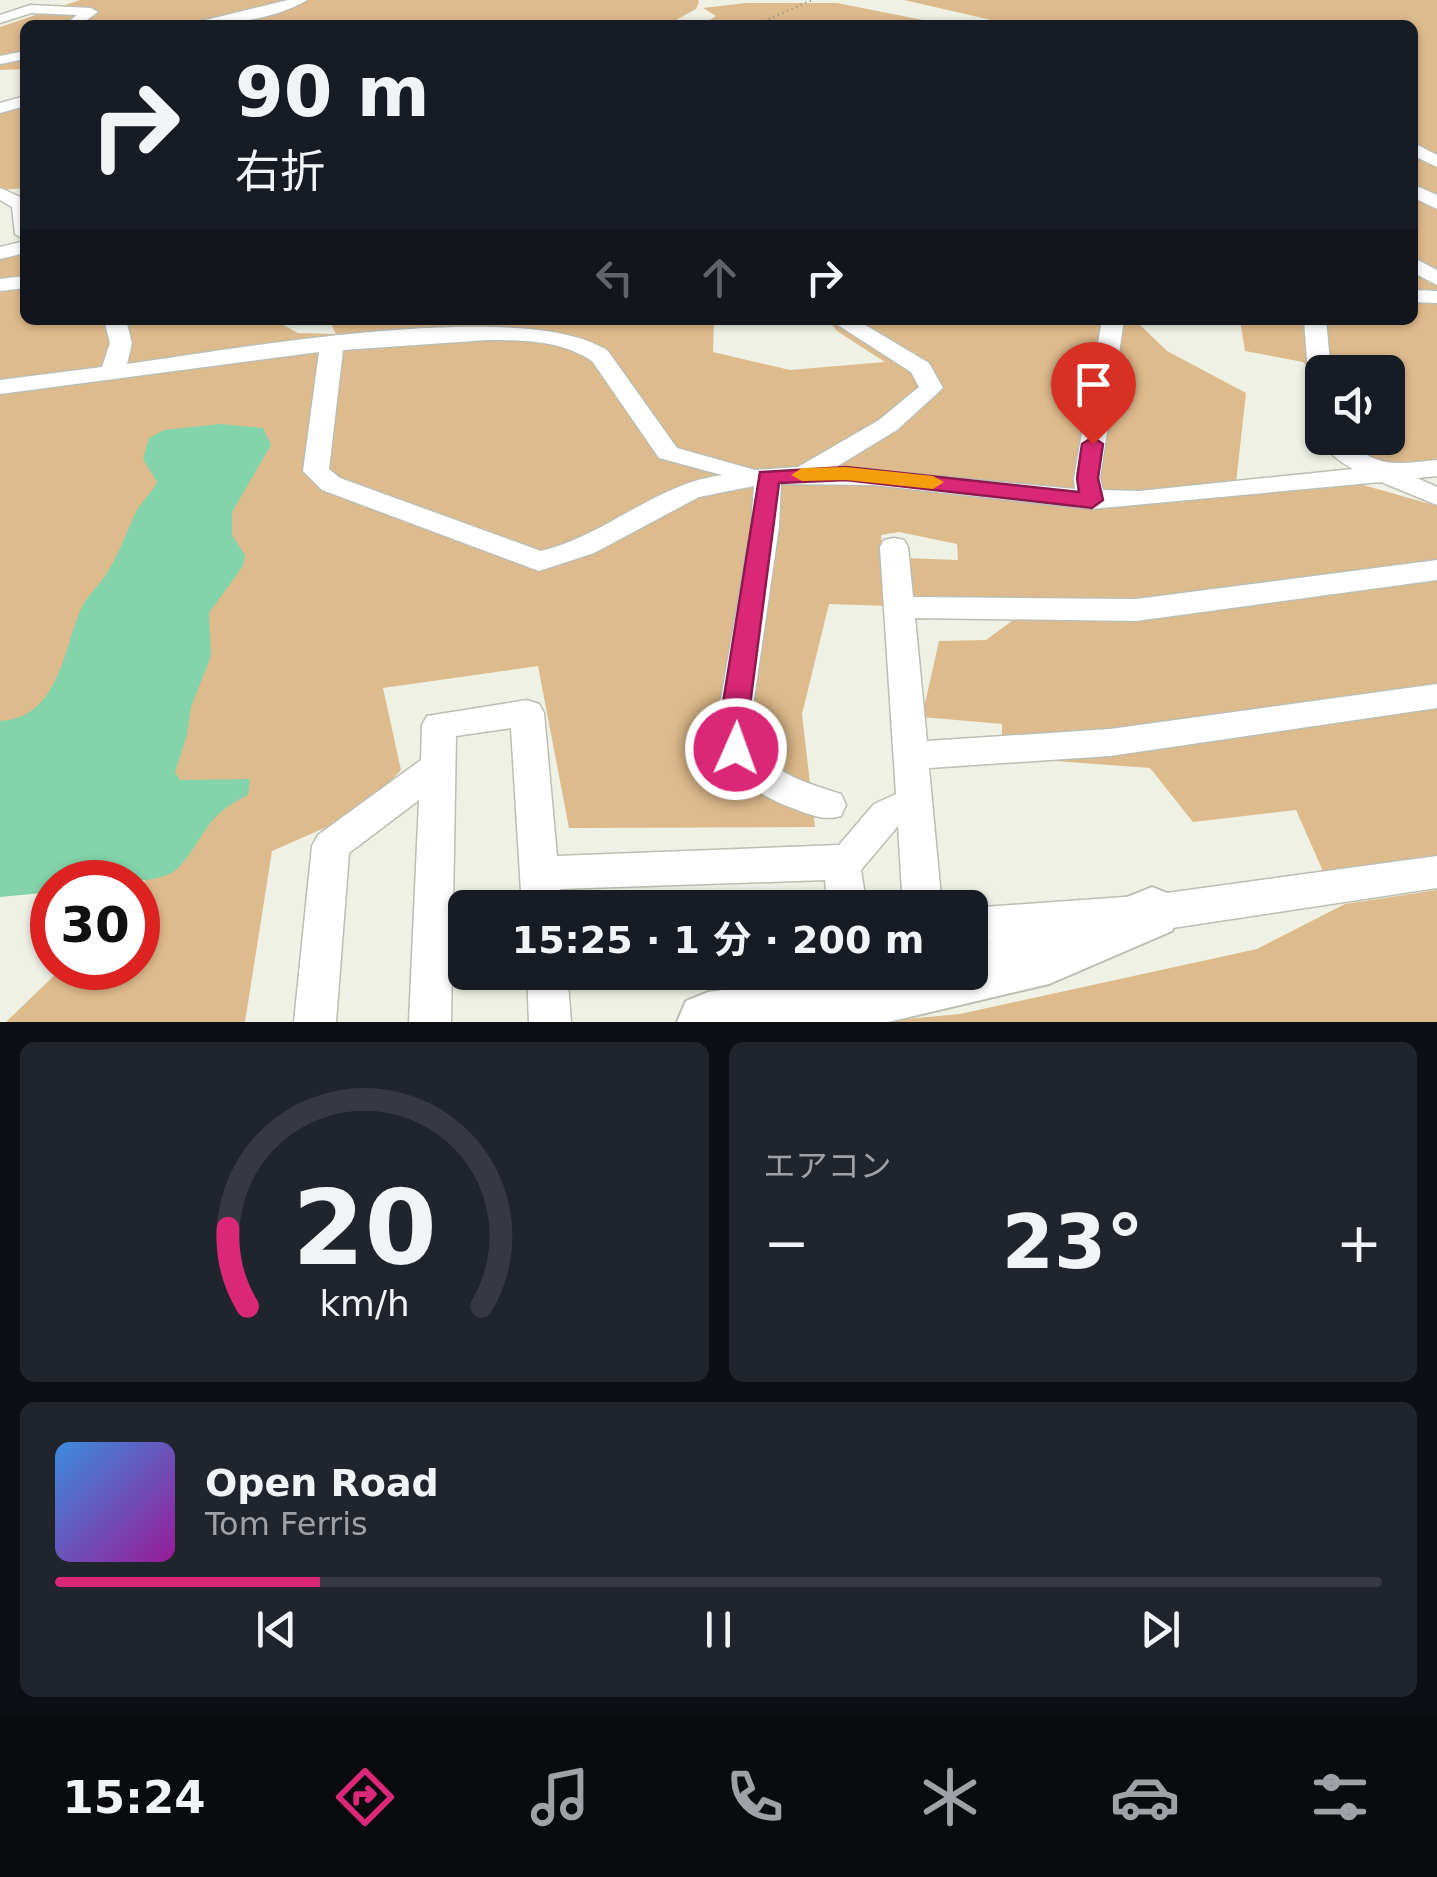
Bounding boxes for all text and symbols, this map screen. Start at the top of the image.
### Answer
text: 90 m [235,51,430,133]
icon: right [70,60,200,190]
text: 右折 [235,145,325,198]
icon: left [587,250,642,305]
icon: ahead [692,250,747,305]
icon: right [797,250,852,305]
pin [1051,342,1136,445]
map controls [1305,355,1405,455]
button: sound [1305,355,1405,455]
icon: arrive [1066,357,1121,412]
position arrow [684,697,788,801]
speed limit sign: 30 [30,860,160,990]
text: 15:25 · 1 分 · 200 m [512,918,924,962]
text: エアコン [764,1147,892,1185]
text: 20 [292,1167,437,1289]
text: 23° [1002,1198,1144,1286]
text: − [764,1211,810,1275]
text: + [1336,1211,1382,1275]
text: km/h [319,1283,409,1324]
text: Open Road [205,1461,439,1505]
text: Tom Ferris [205,1505,368,1543]
icon: previous [249,1602,304,1657]
icon: pause [691,1602,746,1657]
icon: next [1133,1602,1188,1657]
icon: directions [330,1762,400,1832]
icon: music [525,1762,595,1832]
icon: phone [720,1762,790,1832]
icon: climate [915,1762,985,1832]
icon: car [1110,1762,1180,1832]
icon: filters [1305,1762,1375,1832]
text: 15:24 [62,1771,206,1824]

